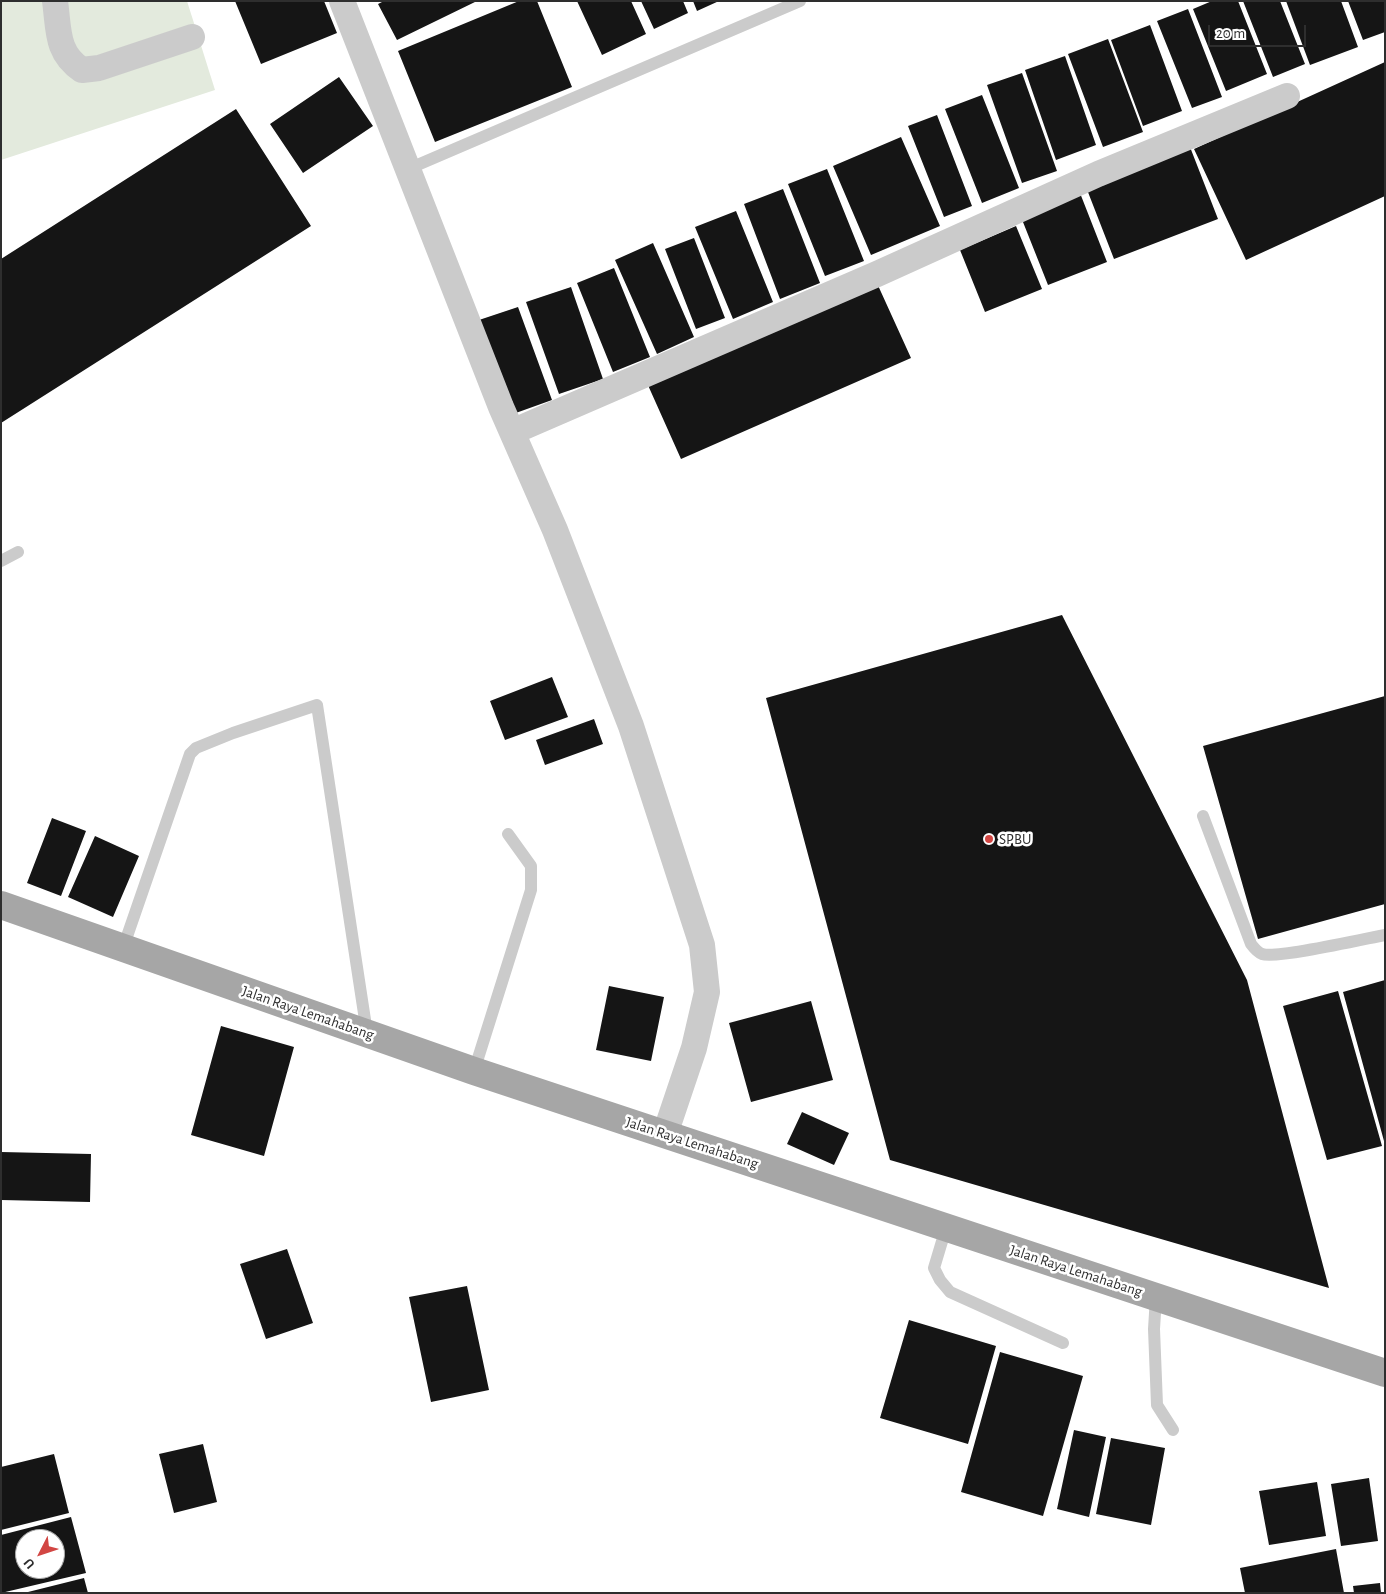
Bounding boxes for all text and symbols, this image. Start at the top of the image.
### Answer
scale bar [1211,15,1308,47]
text: 20 m [1216,26,1245,41]
place label: SPBU [999,830,1031,848]
marker: SPBU [983,833,995,845]
street label: Jalan Raya Lemahabang [240,982,376,1044]
street label: Jalan Raya Lemahabang [623,1113,761,1173]
street label: Jalan Raya Lemahabang [1007,1241,1145,1301]
north arrow [15,1529,65,1579]
text: U [21,1555,38,1571]

